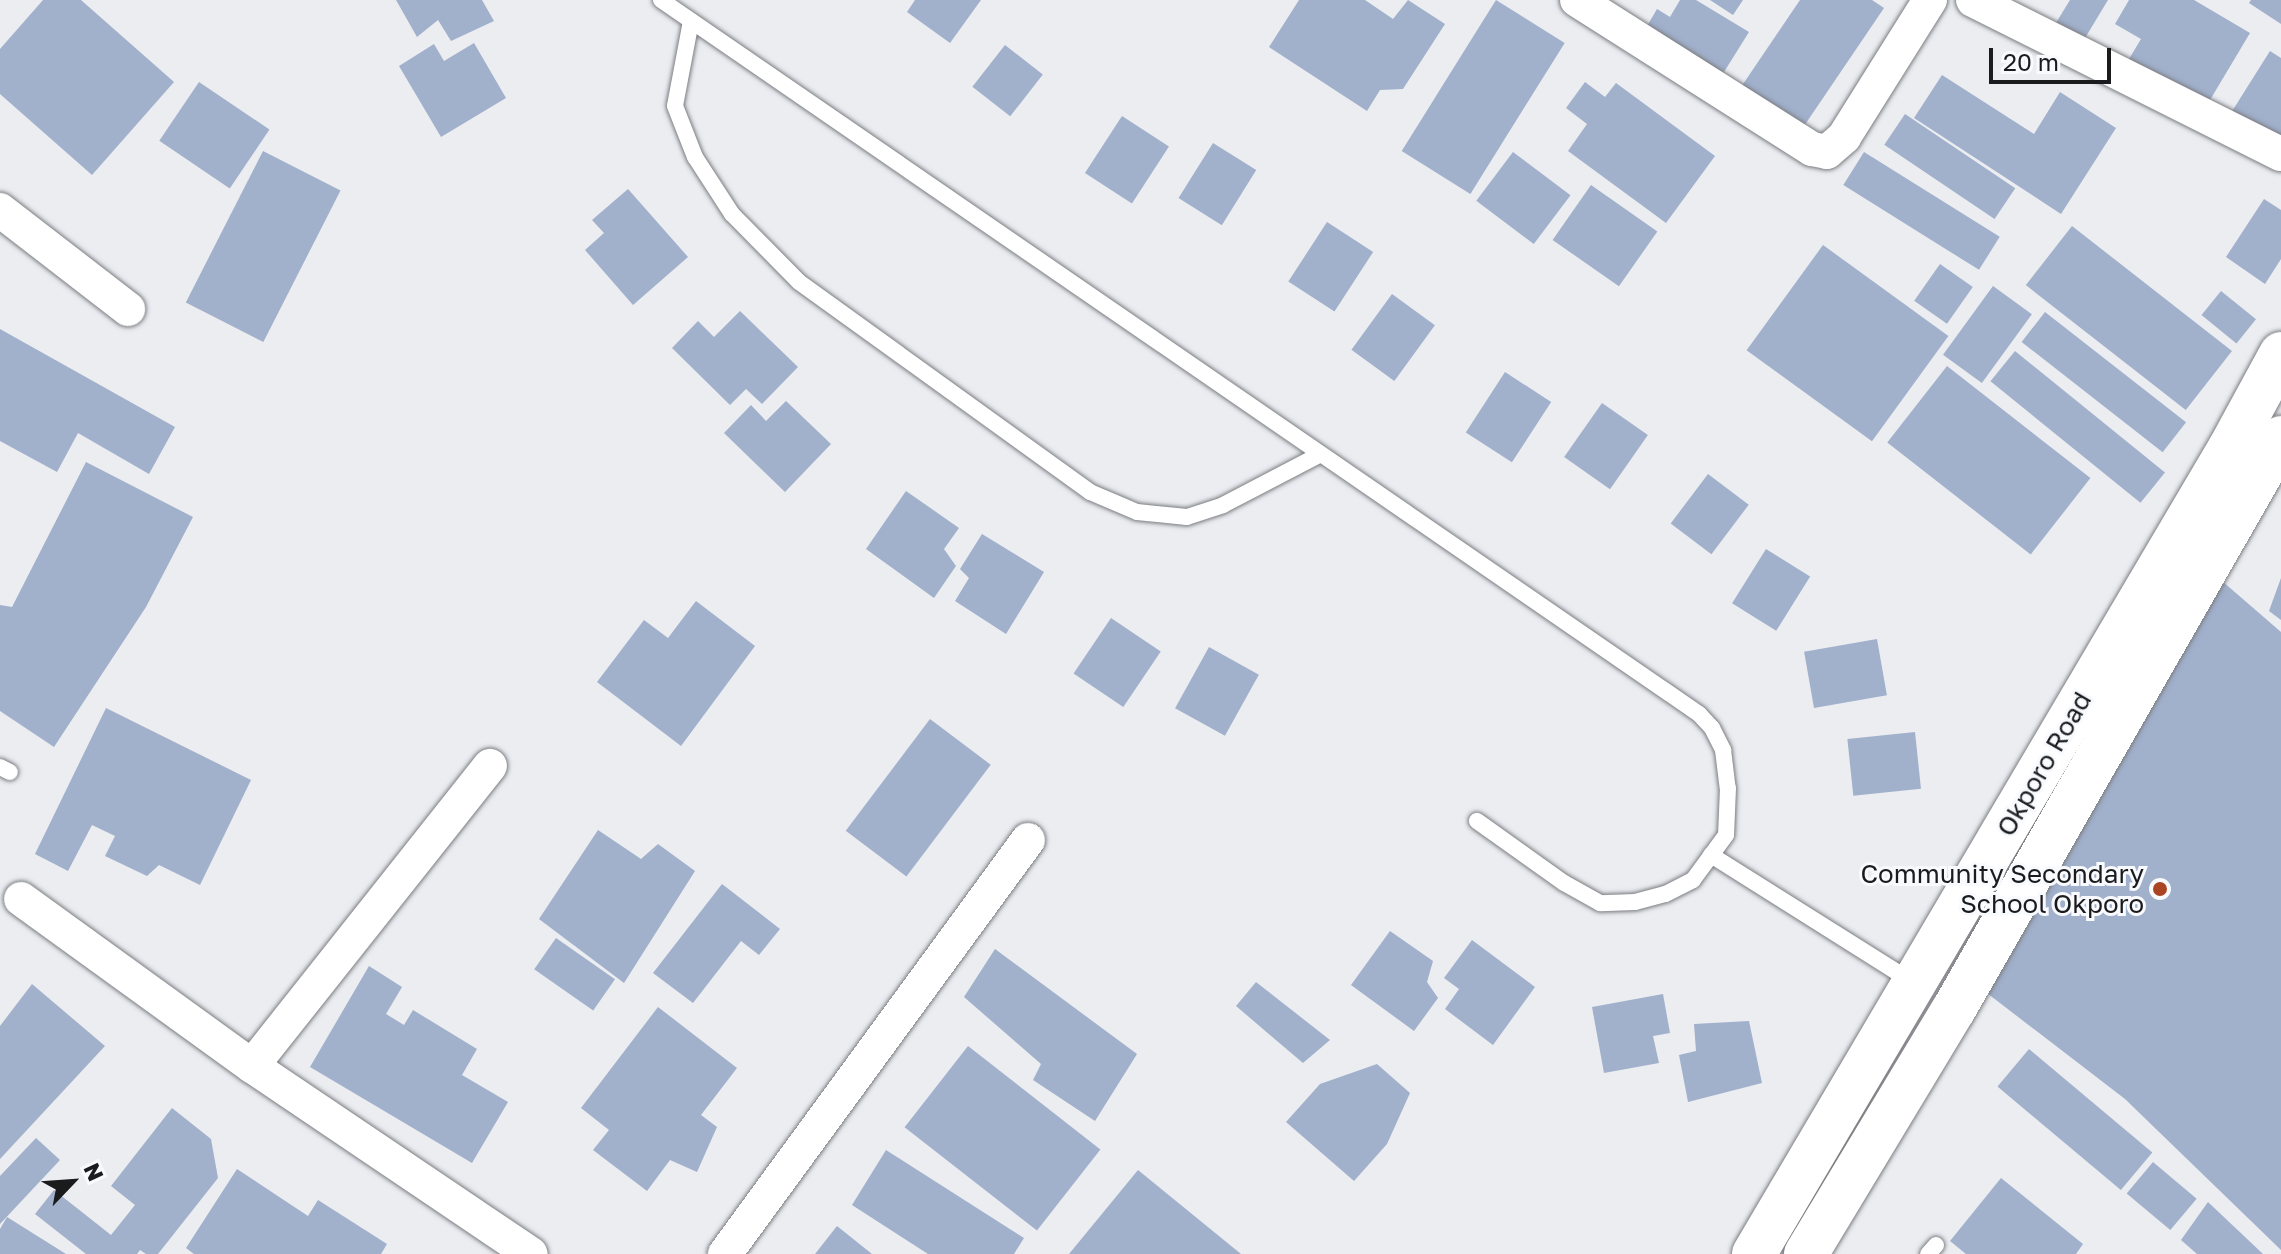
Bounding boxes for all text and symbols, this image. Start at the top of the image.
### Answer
scale bar [1993,32,2115,82]
text: 20 m [2003,47,2059,76]
street label: Okporo Road [1990,686,2098,842]
place label: Community Secondary School Okporo [1860,858,2144,920]
marker: Community Secondary School Okporo [2151,880,2169,898]
north arrow [32,1142,112,1222]
text: N [78,1158,110,1185]

